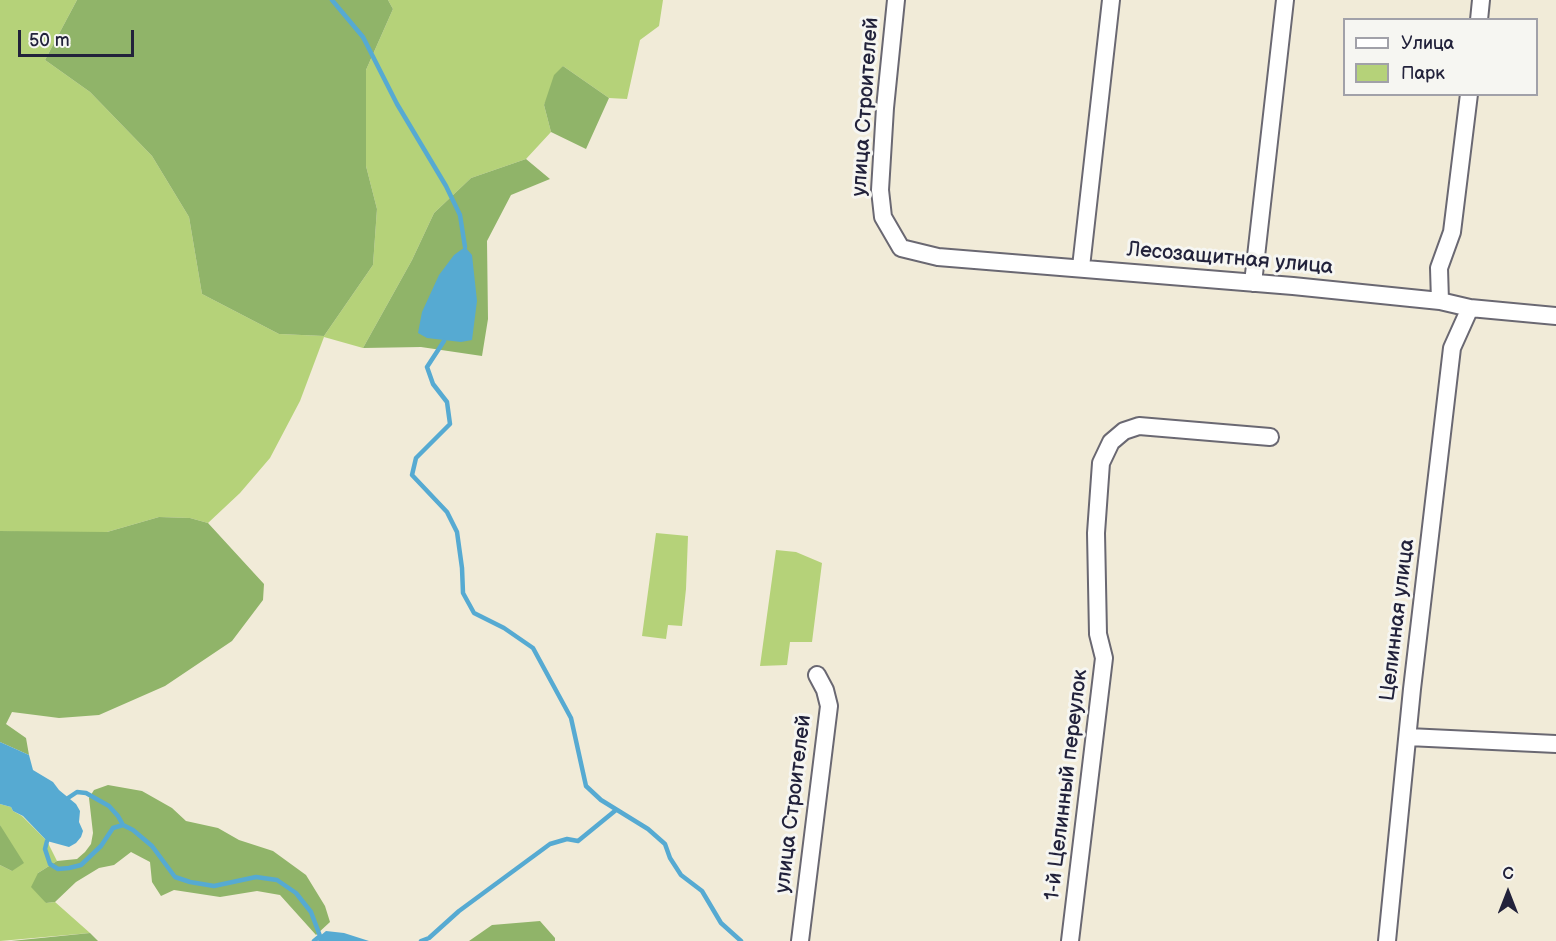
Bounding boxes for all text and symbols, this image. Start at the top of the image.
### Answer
street label: улица Строителей [847,17,885,197]
scale bar [21,18,136,56]
legend [1343,18,1538,96]
text: 50 m [29,30,70,51]
text: Улица [1401,33,1454,54]
text: Парк [1401,63,1445,84]
street label: Лесозащитная улица [1126,237,1334,281]
street label: Целинная улица [1376,538,1420,702]
street label: 1-й Целинный переулок [1040,668,1094,902]
street label: улица Строителей [771,713,817,895]
north arrow [1478,863,1538,923]
text: С [1502,865,1514,884]

